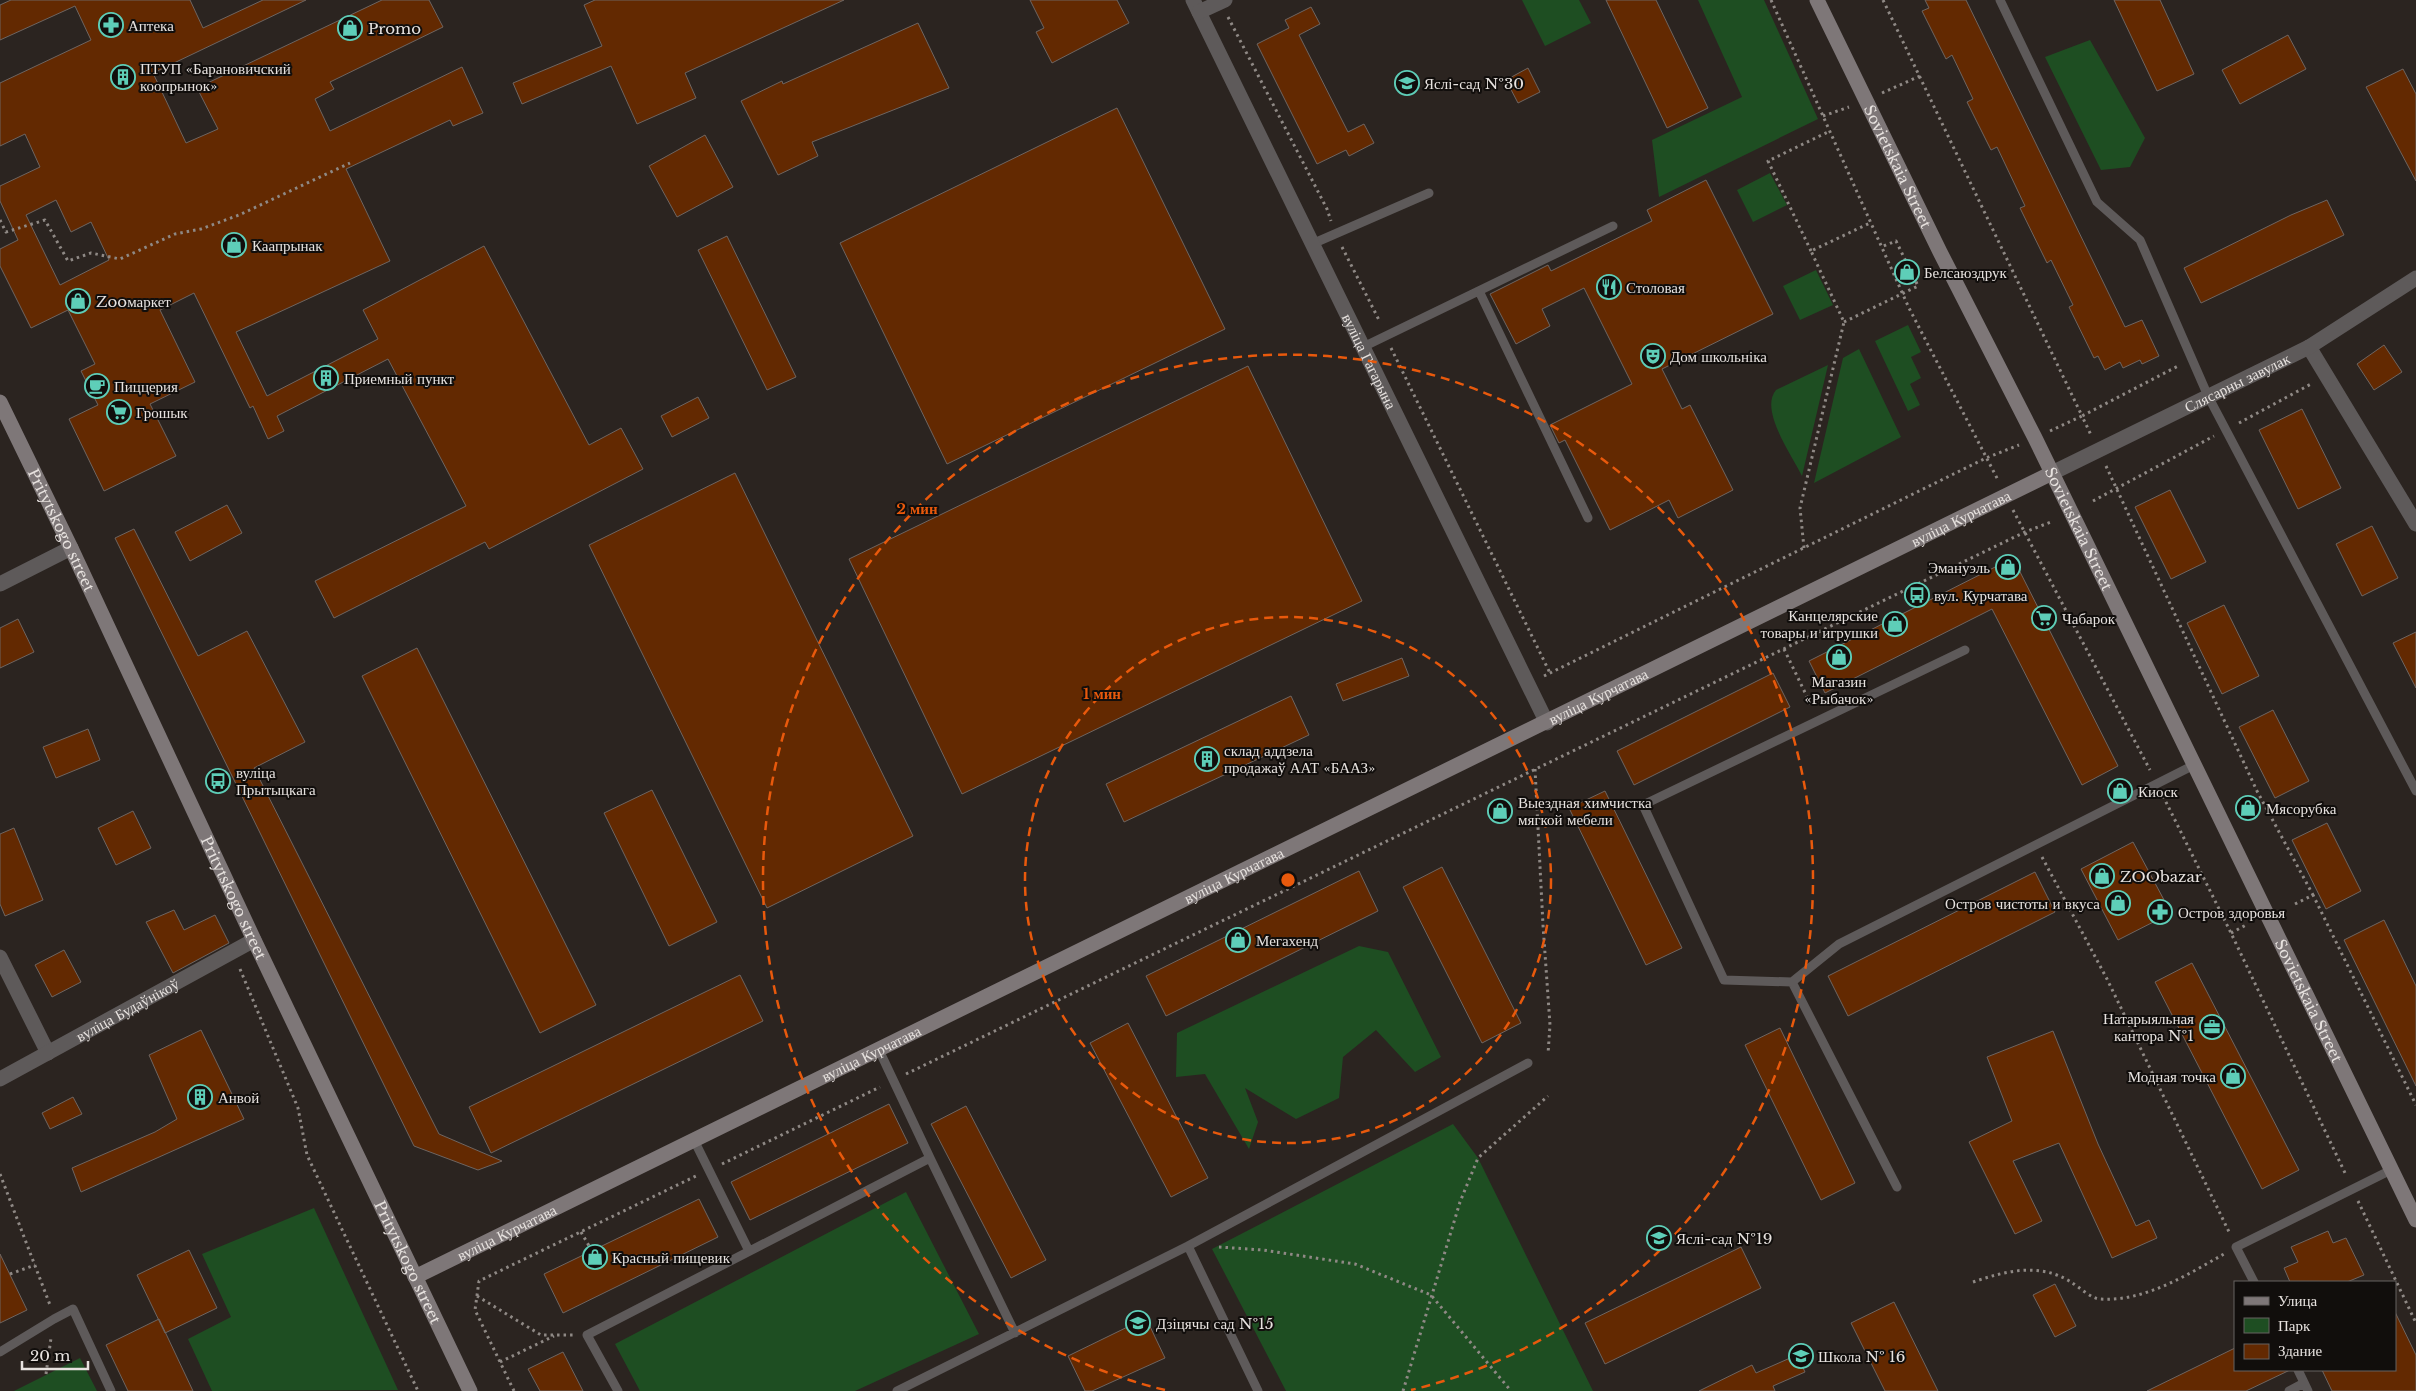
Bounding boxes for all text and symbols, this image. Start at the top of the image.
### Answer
pharmacy icon: Аптека [98,12,124,38]
shop icon: Promo [337,15,363,41]
place label: Аптека [128,16,174,35]
place label: Promo [368,19,421,38]
place label: ПТУП «Барановичский коопрынок» [140,59,291,95]
building icon: ПТУП «Барановичский коопрынок» [110,64,136,90]
school or university icon: Яслі-сад №30 [1394,70,1420,96]
place label: Яслі-сад №30 [1424,74,1524,93]
street label: Sovietskaia Street [1860,101,1936,231]
shop icon: Каапрынак [221,232,247,258]
place label: Каапрынак [252,236,323,255]
shop icon: Белсаюздрук [1894,259,1920,285]
place label: Белсаюздрук [1924,263,2008,282]
restaurant icon: Столовая [1596,274,1622,300]
place label: Столовая [1626,278,1685,297]
shop icon: Zooмаркет [65,288,91,314]
place label: Zooмаркет [96,292,171,311]
street label: вуліца Гагарына [1338,310,1401,412]
theatre icon: Дом школьніка [1640,343,1666,369]
place label: Дом школьніка [1670,347,1767,366]
street label: Слясарны завулак [2181,348,2294,416]
building icon: Приемный пункт [313,365,339,391]
place label: Приемный пункт [344,369,455,388]
cafe icon: Пиццерия [84,373,110,399]
place label: Пиццерия [114,377,178,396]
supermarket icon: Грошык [106,399,132,425]
place label: Грошык [136,403,188,422]
street label: Sovietskaia Street [2041,464,2117,594]
street label: Pritytskogo street [24,465,100,595]
street label: вуліца Курчатава [1908,485,2014,550]
text: 2 мин [896,499,938,518]
shop icon: Эмануэль [1995,554,2021,580]
place label: Эмануэль [1928,558,1990,577]
bus stop icon: вул. Курчатава [1904,582,1930,608]
place label: вул. Курчатава [1934,586,2028,605]
supermarket icon: Чабарок [2031,605,2057,631]
place label: Канцелярские товары и игрушки [1761,606,1878,642]
place label: Чабарок [2062,609,2116,628]
shop icon: Канцелярские товары и игрушки [1882,611,1908,637]
shop icon: Магазин «Рыбачок» [1826,644,1852,670]
street label: вуліца Курчатава [1545,663,1651,728]
place label: Магазин «Рыбачок» [1804,672,1874,708]
text: 1 мин [1083,684,1121,703]
place label: склад аддзела продажаў ААТ «БААЗ» [1224,741,1375,777]
building icon: склад аддзела продажаў ААТ «БААЗ» [1194,746,1220,772]
place label: вуліца Прытыцкага [236,763,316,799]
bus stop icon: вуліца Прытыцкага [205,768,231,794]
shop icon: Киоск [2107,778,2133,804]
place label: Киоск [2138,782,2179,801]
place label: Выездная химчистка мягкой мебели [1518,793,1652,829]
shop icon: Мясорубка [2235,795,2261,821]
shop icon: Выездная химчистка мягкой мебели [1487,798,1513,824]
place label: Мясорубка [2266,799,2337,818]
street label: Pritytskogo street [197,833,271,963]
street label: вуліца Курчатава [1181,842,1287,907]
shop icon: ZOObazar [2089,863,2115,889]
place label: ZOObazar [2120,867,2203,886]
centre of rings [1279,871,1297,889]
shop icon: Остров чистоты и вкуса [2105,890,2131,916]
place label: Остров чистоты и вкуса [1945,894,2100,913]
pharmacy icon: Остров здоровья [2147,899,2173,925]
place label: Остров здоровья [2178,903,2285,922]
shop icon: Мегахенд [1225,927,1251,953]
place label: Мегахенд [1256,931,1318,950]
street label: Sovietskaia Street [2271,936,2347,1066]
street label: вуліца Будаўнікоў [72,973,182,1045]
place label: Натарыяльная кантора №1 [2103,1009,2194,1045]
office icon: Натарыяльная кантора №1 [2199,1014,2225,1040]
street label: вуліца Курчатава [818,1020,924,1085]
shop icon: Модная точка [2220,1063,2246,1089]
place label: Модная точка [2128,1067,2216,1086]
building icon: Анвой [187,1084,213,1110]
place label: Анвой [218,1088,259,1107]
street label: Pritytskogo street [371,1197,446,1327]
street label: вуліца Курчатава [454,1199,560,1264]
school or university icon: Яслі-сад №19 [1646,1225,1672,1251]
place label: Яслі-сад №19 [1676,1229,1772,1248]
shop icon: Красный пищевик [582,1244,608,1270]
place label: Красный пищевик [612,1248,731,1267]
legend [2234,1281,2396,1371]
text: Улица [2278,1291,2317,1310]
school or university icon: Дзіцячы сад №15 [1125,1310,1151,1336]
place label: Дзіцячы сад №15 [1156,1314,1273,1333]
text: Парк [2278,1316,2311,1335]
scale bar [22,1338,89,1370]
text: Здание [2278,1341,2322,1360]
school or university icon: Школа № 16 [1788,1343,1814,1369]
text: 20 m [30,1346,70,1365]
place label: Школа № 16 [1818,1347,1905,1366]

